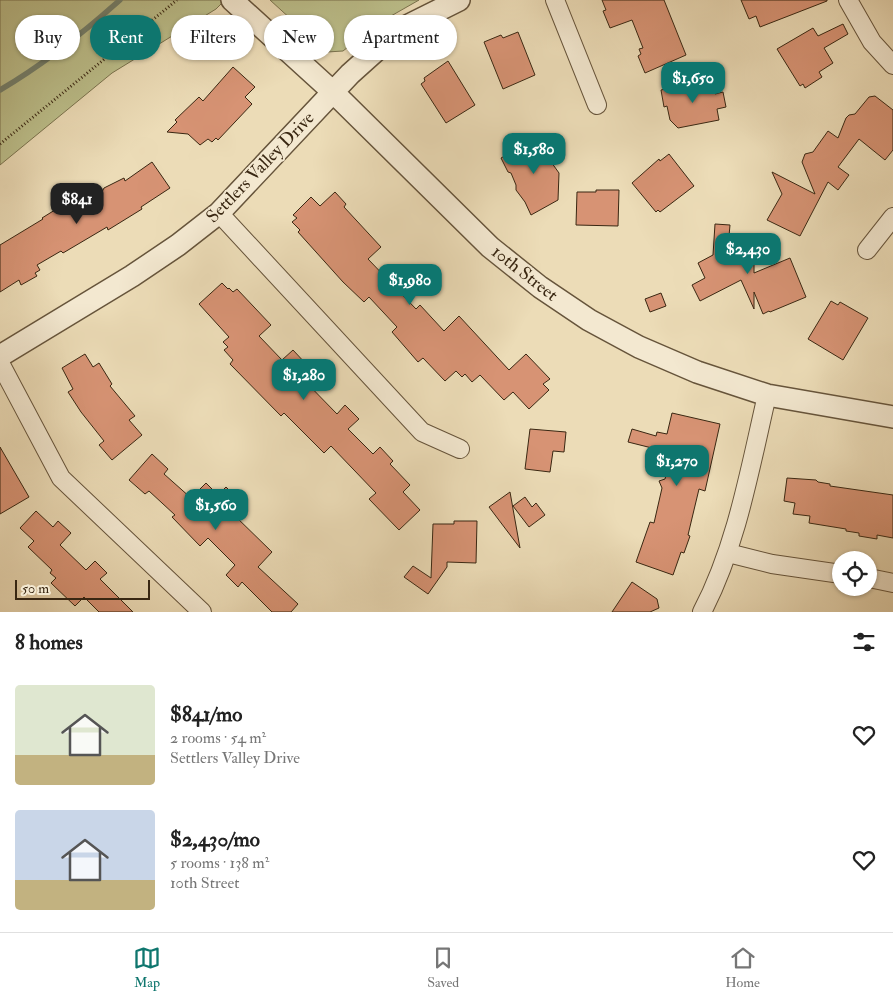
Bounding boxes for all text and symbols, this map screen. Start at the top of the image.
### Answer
chip: Buy [15,15,80,60]
chip: Rent [90,15,161,60]
chip: Filters [171,15,254,60]
chip: New [264,15,334,60]
chip: Apartment [344,15,457,60]
pin: $1,650 [652,62,734,104]
text: $1,650 [672,68,714,88]
street label: Settlers Valley Drive [201,106,320,228]
pin: $1,580 [493,132,575,175]
text: $1,580 [513,139,555,159]
pin: $841 [47,182,107,225]
text: $841 [62,189,92,209]
pin: $2,430 [707,232,789,275]
text: $2,430 [726,239,770,259]
street label: 10th Street [487,240,563,307]
pin: $1,980 [369,264,451,306]
text: $1,980 [389,270,431,290]
pin: $1,280 [263,358,345,401]
text: $1,280 [283,365,325,385]
pin: $1,270 [636,444,718,487]
text: $1,270 [656,451,698,471]
pin: $1,560 [175,488,257,531]
text: $1,560 [195,495,237,515]
map controls [832,551,877,596]
button: locate [832,551,877,596]
scale bar [15,577,150,600]
text: 50 m [22,580,49,597]
icon: filters [850,628,878,656]
text: 8 homes [15,629,83,656]
text: $841/mo [170,701,242,728]
icon: home [55,705,115,765]
icon: heart [850,721,878,749]
text: 2 rooms · 54 m² [170,728,266,748]
text: Settlers Valley Drive [170,748,300,768]
text: $2,430/mo [170,826,260,853]
icon: home [55,830,115,890]
icon: heart [850,846,878,874]
text: 5 rooms · 138 m² [170,853,269,873]
text: 10th Street [170,873,239,893]
tab: Map [133,944,161,991]
tab: Saved [427,944,459,991]
tab: Home [725,944,760,991]

